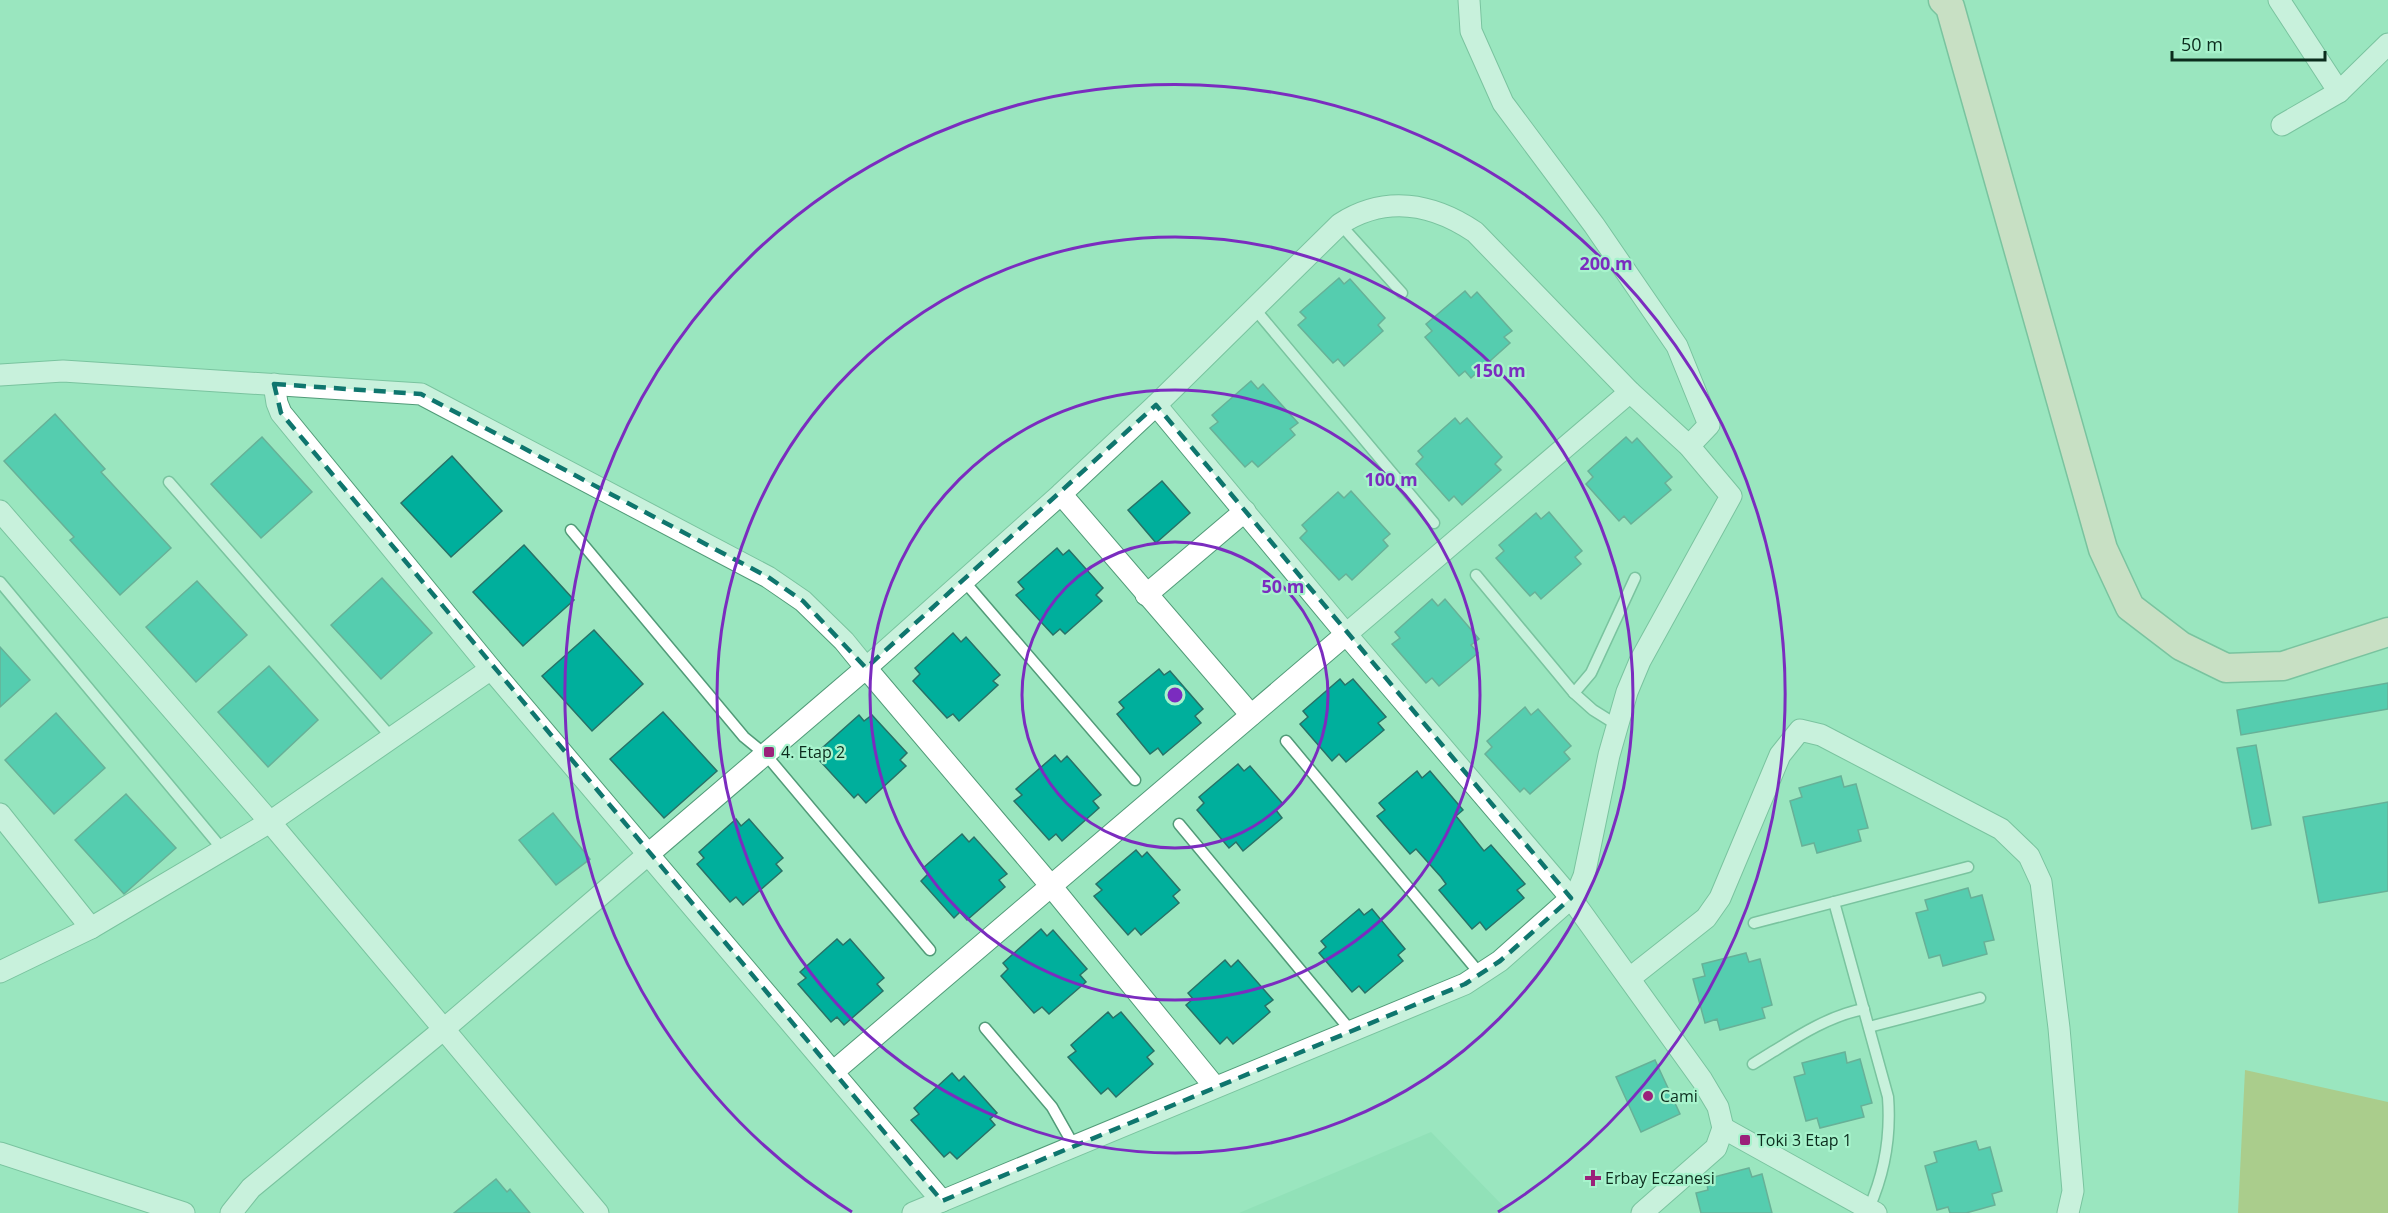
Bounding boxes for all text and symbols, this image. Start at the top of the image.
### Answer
scale bar [2172,24,2325,62]
text: 50 m [2181,32,2223,56]
text: 200 m [1579,251,1633,275]
text: 150 m [1472,358,1526,382]
text: 100 m [1364,467,1418,491]
text: 50 m [1262,574,1304,598]
centre of rings [1165,685,1185,705]
place label: 4. Etap 2 [781,741,845,763]
marker: 4. Etap 2 [762,745,776,759]
place label: Cami [1660,1085,1698,1107]
marker: Cami [1641,1089,1655,1103]
place label: Toki 3 Etap 1 [1757,1129,1852,1151]
marker: Toki 3 Etap 1 [1738,1133,1752,1147]
place label: Erbay Eczanesi [1605,1167,1715,1189]
marker: Erbay Eczanesi [1586,1171,1600,1185]

